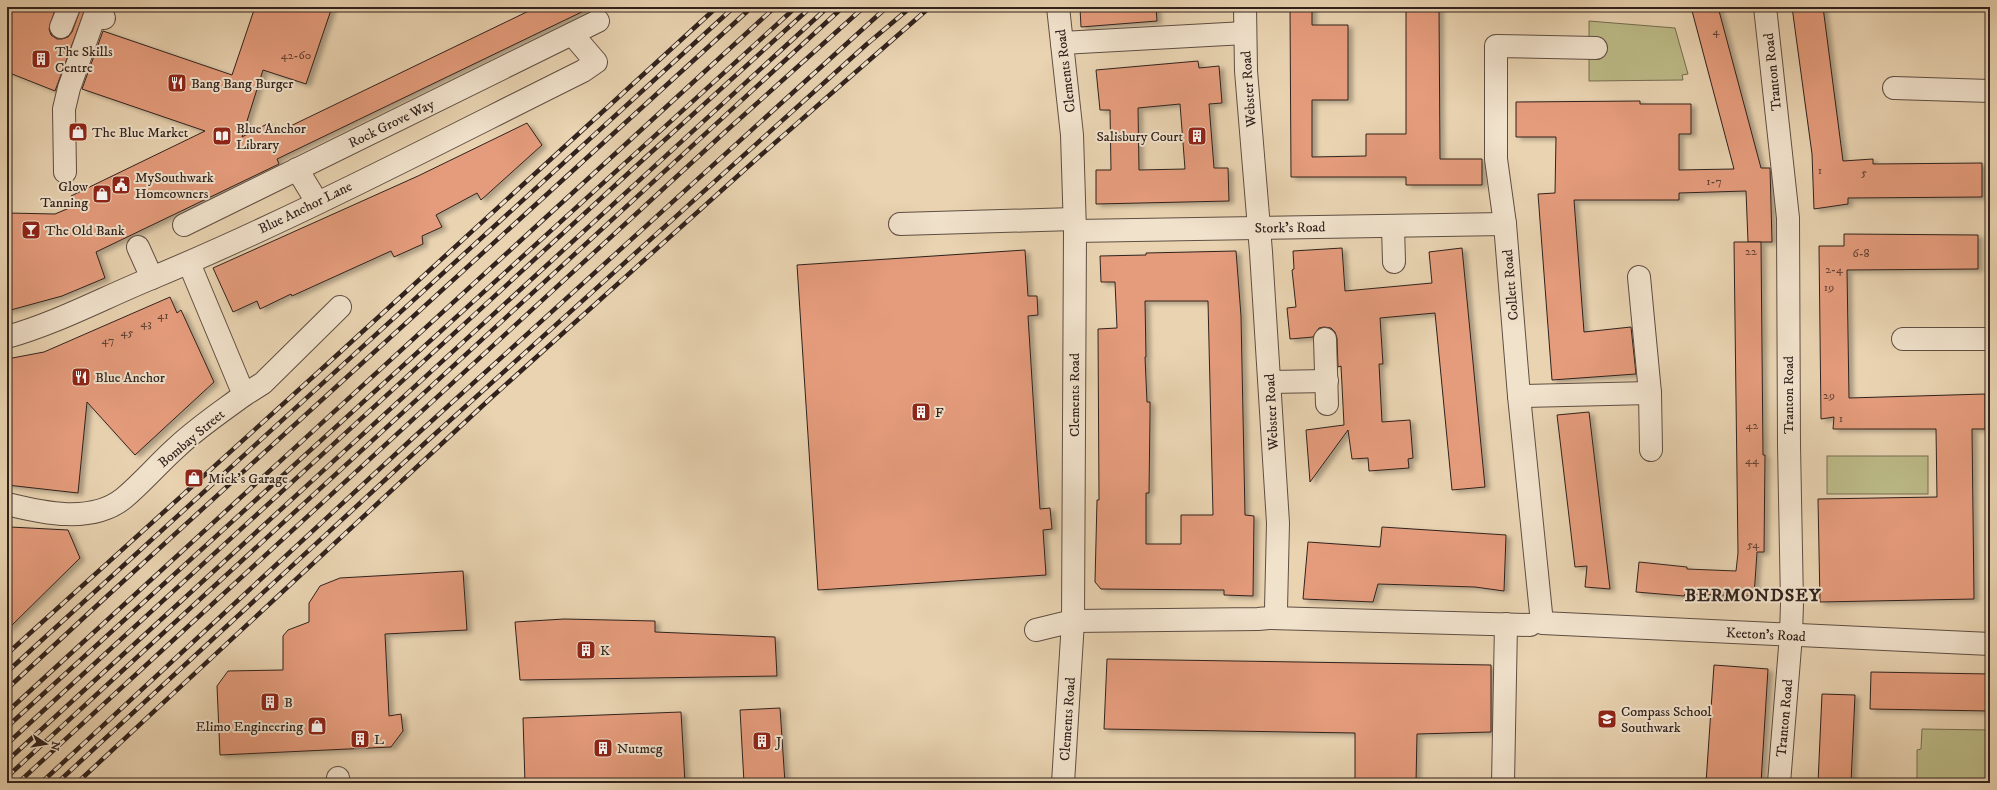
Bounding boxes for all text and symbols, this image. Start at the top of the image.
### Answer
house number: 4 [1713,24,1721,39]
street label: Clements Road [1052,28,1080,114]
street label: Tranton Road [1760,32,1786,112]
place label: The Skills Centre [55,43,113,77]
building icon: The Skills Centre [30,48,52,70]
house number: 42-60 [281,48,311,63]
street label: Webster Road [1237,50,1261,129]
restaurant icon: Bang Bang Burger [166,72,188,94]
place label: Bang Bang Burger [191,75,294,93]
street label: Rock Grove Way [346,95,438,152]
place label: Blue Anchor Library [236,120,307,154]
shop icon: The Blue Market [67,121,89,143]
place label: The Blue Market [92,124,189,142]
library icon: Blue Anchor Library [211,125,233,147]
building icon: Salisbury Court [1186,125,1208,147]
place label: Salisbury Court [1096,128,1184,146]
house number: 1 [1818,163,1822,178]
house number: 5 [1861,165,1867,180]
place label: MySouthwark Homeowners [135,169,214,203]
public building icon: MySouthwark Homeowners [110,174,132,196]
house number: 1-7 [1706,174,1722,189]
street label: Blue Anchor Lane [256,177,355,238]
place label: Glow Tanning [40,178,88,212]
shop icon: Glow Tanning [91,183,113,205]
street label: Stork's Road [1255,218,1326,238]
bar icon: The Old Bank [20,219,42,241]
place label: The Old Bank [45,222,125,240]
house number: 22 [1745,244,1757,259]
house number: 6-8 [1852,246,1870,261]
street label: Collett Road [1499,249,1523,321]
house number: 2-4 [1825,262,1844,277]
house number: 19 [1824,280,1834,295]
house number: 41 [157,308,169,323]
house number: 43 [140,316,152,331]
house number: 45 [121,325,133,340]
house number: 47 [102,333,114,348]
street label: Clements Road [1066,353,1084,437]
street label: Tranton Road [1780,356,1798,434]
restaurant icon: Blue Anchor [70,366,92,388]
place label: Blue Anchor [95,369,166,387]
street label: Webster Road [1261,373,1283,452]
house number: 29 [1823,388,1835,403]
building icon: F [910,401,932,423]
place label: F [935,404,944,422]
street label: Bombay Street [155,405,229,472]
house number: 1 [1839,411,1843,426]
house number: 42 [1746,418,1759,433]
house number: 44 [1745,453,1760,468]
shop icon: Mick's Garage [183,467,205,489]
place label: Mick's Garage [208,470,288,488]
house number: 54 [1747,537,1760,552]
district label: BERMONDSEY [1685,585,1821,607]
street label: Keeton's Road [1726,624,1806,646]
building icon: K [575,639,597,661]
place label: K [600,642,610,660]
street label: Clements Road [1056,677,1080,762]
street label: Tranton Road [1773,678,1797,758]
building icon: B [259,691,281,713]
place label: B [284,694,293,712]
place label: Compass School Southwark [1621,703,1712,737]
school or university icon: Compass School Southwark [1596,708,1618,730]
shop icon: Elimo Engineering [306,715,328,737]
place label: Elimo Engineering [196,718,303,736]
north arrow [26,724,66,764]
building icon: L [349,728,371,750]
building icon: J [751,730,773,752]
place label: L [374,731,384,749]
place label: J [774,733,782,751]
building icon: Nutmeg [592,737,614,759]
text: N [47,740,63,752]
place label: Nutmeg [617,740,663,758]

